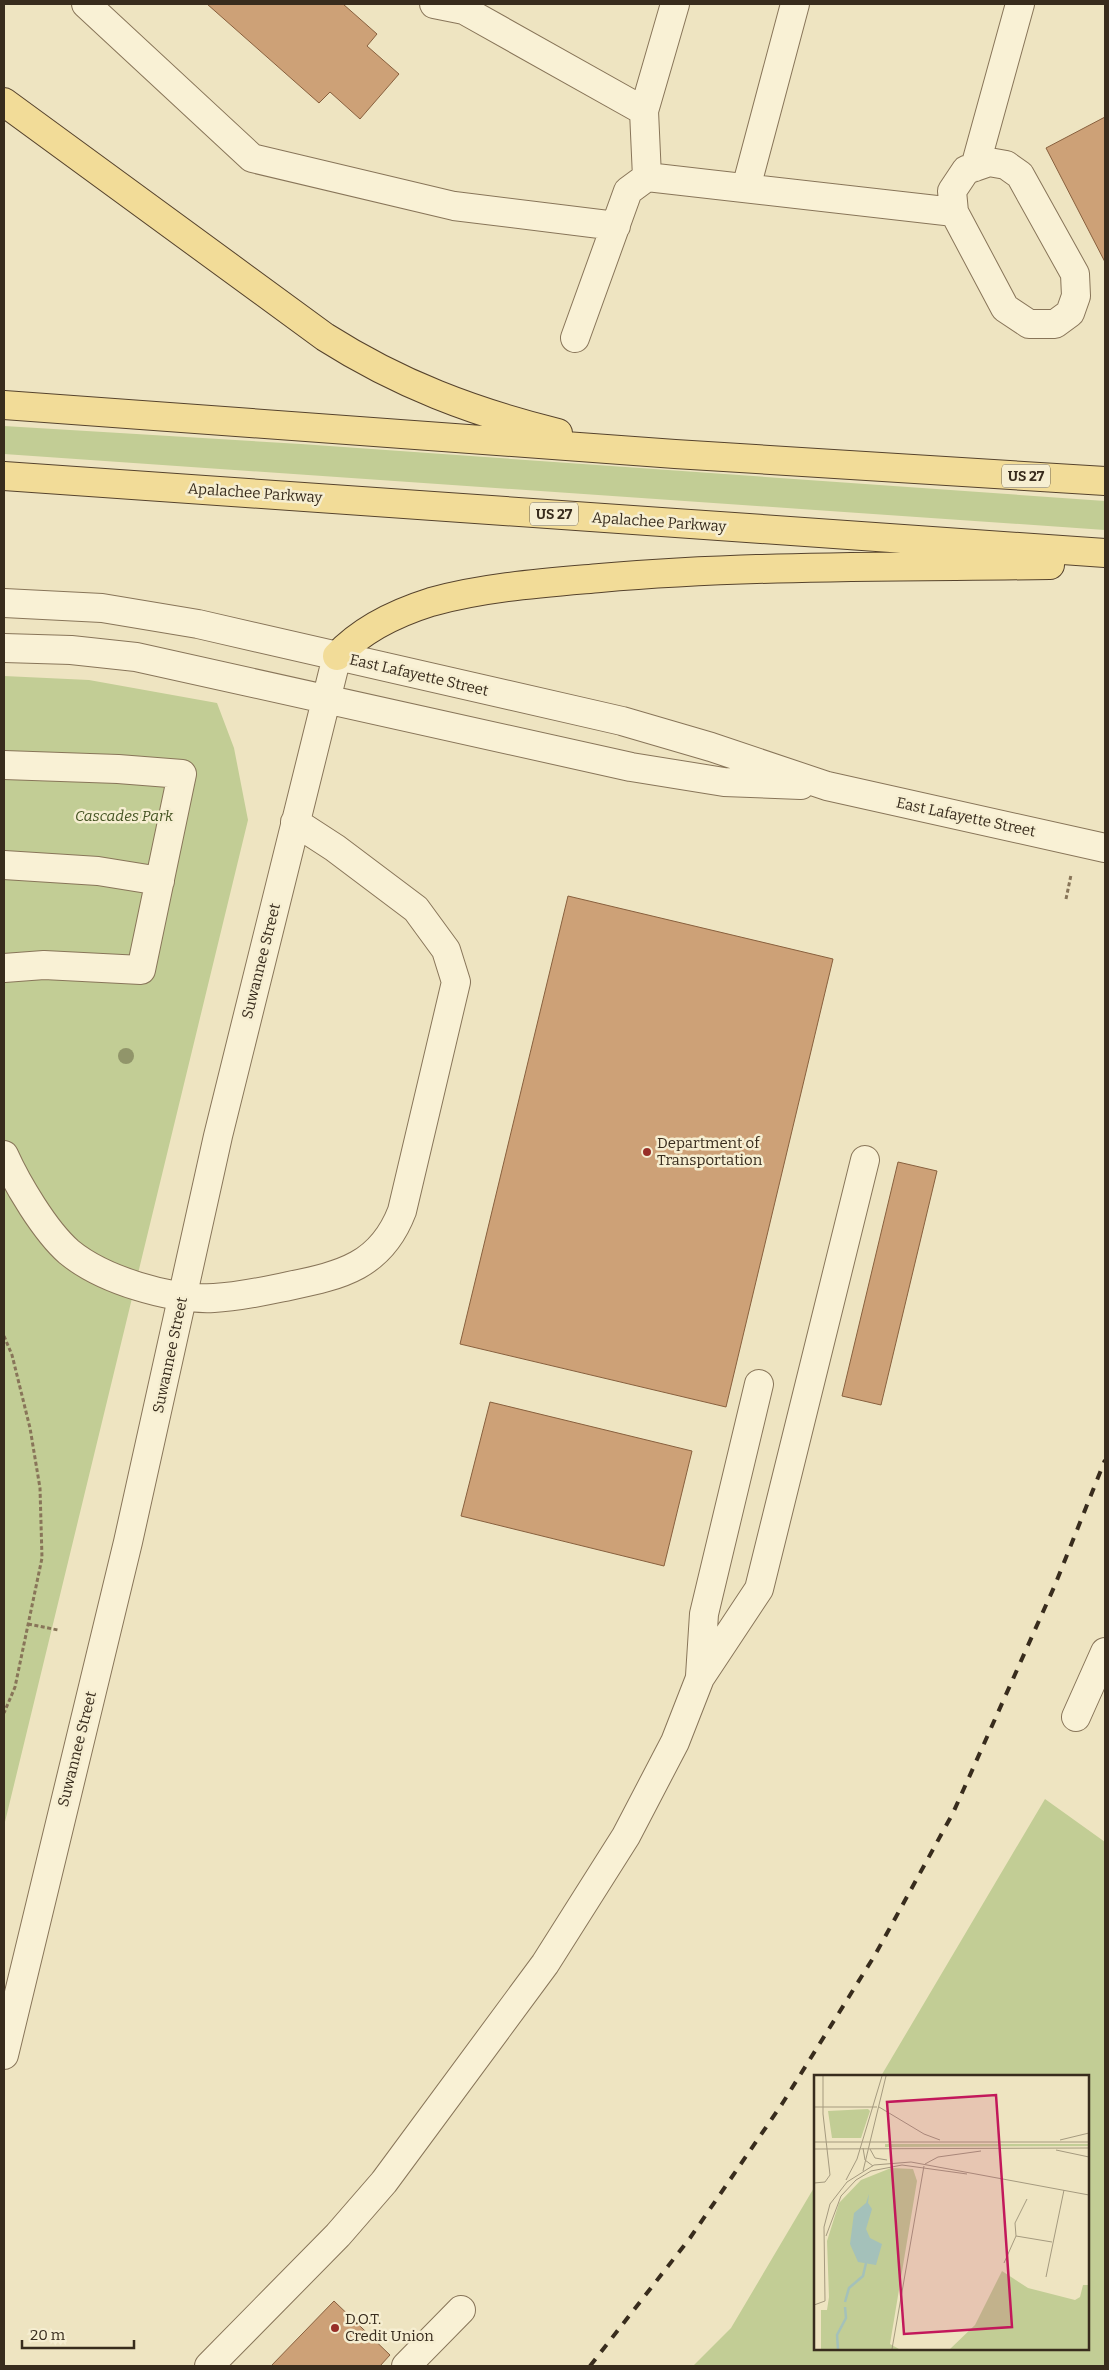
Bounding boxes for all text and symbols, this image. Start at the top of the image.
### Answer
road number: US 27 [1002,464,1050,488]
street label: Apalachee Parkway [187,479,323,507]
road number: US 27 [530,502,578,526]
street label: Apalachee Parkway [591,508,727,536]
street label: East Lafayette Street [348,650,491,700]
street label: East Lafayette Street [895,793,1038,841]
park label: Cascades Park [75,807,174,825]
street label: Suwannee Street [238,901,284,1021]
place label: Department of Transportation [657,1134,763,1169]
marker: Department of Transportation [641,1146,653,1158]
street label: Suwannee Street [149,1295,191,1415]
street label: Suwannee Street [54,1689,100,1809]
inset map [814,2075,1089,2350]
place label: D.O.T. Credit Union [345,2310,434,2345]
scale bar [22,2318,135,2350]
marker: D.O.T. Credit Union [329,2322,341,2334]
text: 20 m [30,2326,66,2344]

